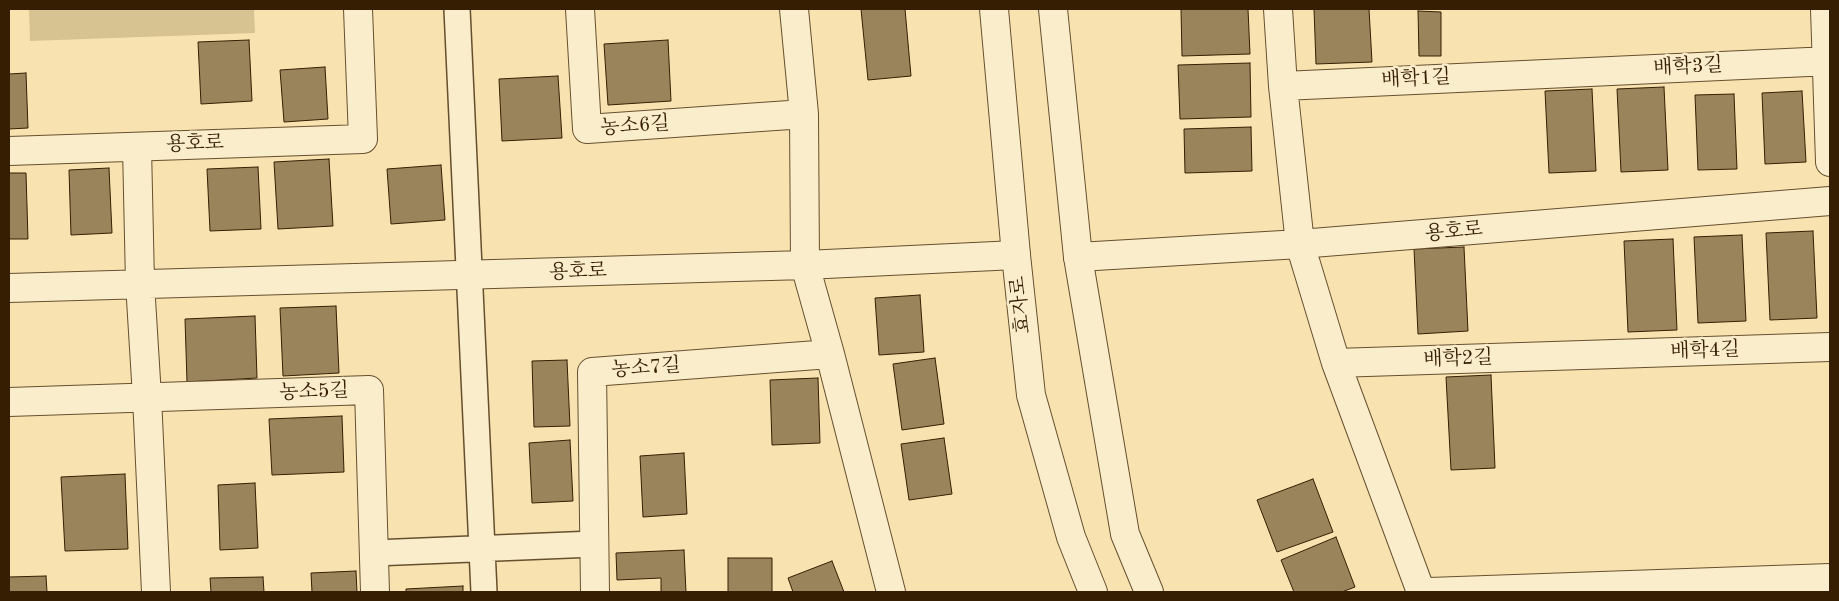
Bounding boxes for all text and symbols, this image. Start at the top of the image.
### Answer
street label: 배학3길 [1653,53,1723,81]
street label: 배학1길 [1381,65,1451,93]
street label: 농소6길 [599,112,671,140]
street label: 용호로 [166,131,224,157]
street label: 용호로 [1424,218,1484,246]
street label: 용호로 [549,259,607,285]
street label: 효자로 [1006,275,1036,335]
street label: 배학4길 [1670,338,1740,364]
street label: 배학2길 [1423,346,1493,372]
street label: 농소7길 [610,354,682,382]
street label: 농소5길 [279,379,349,405]

